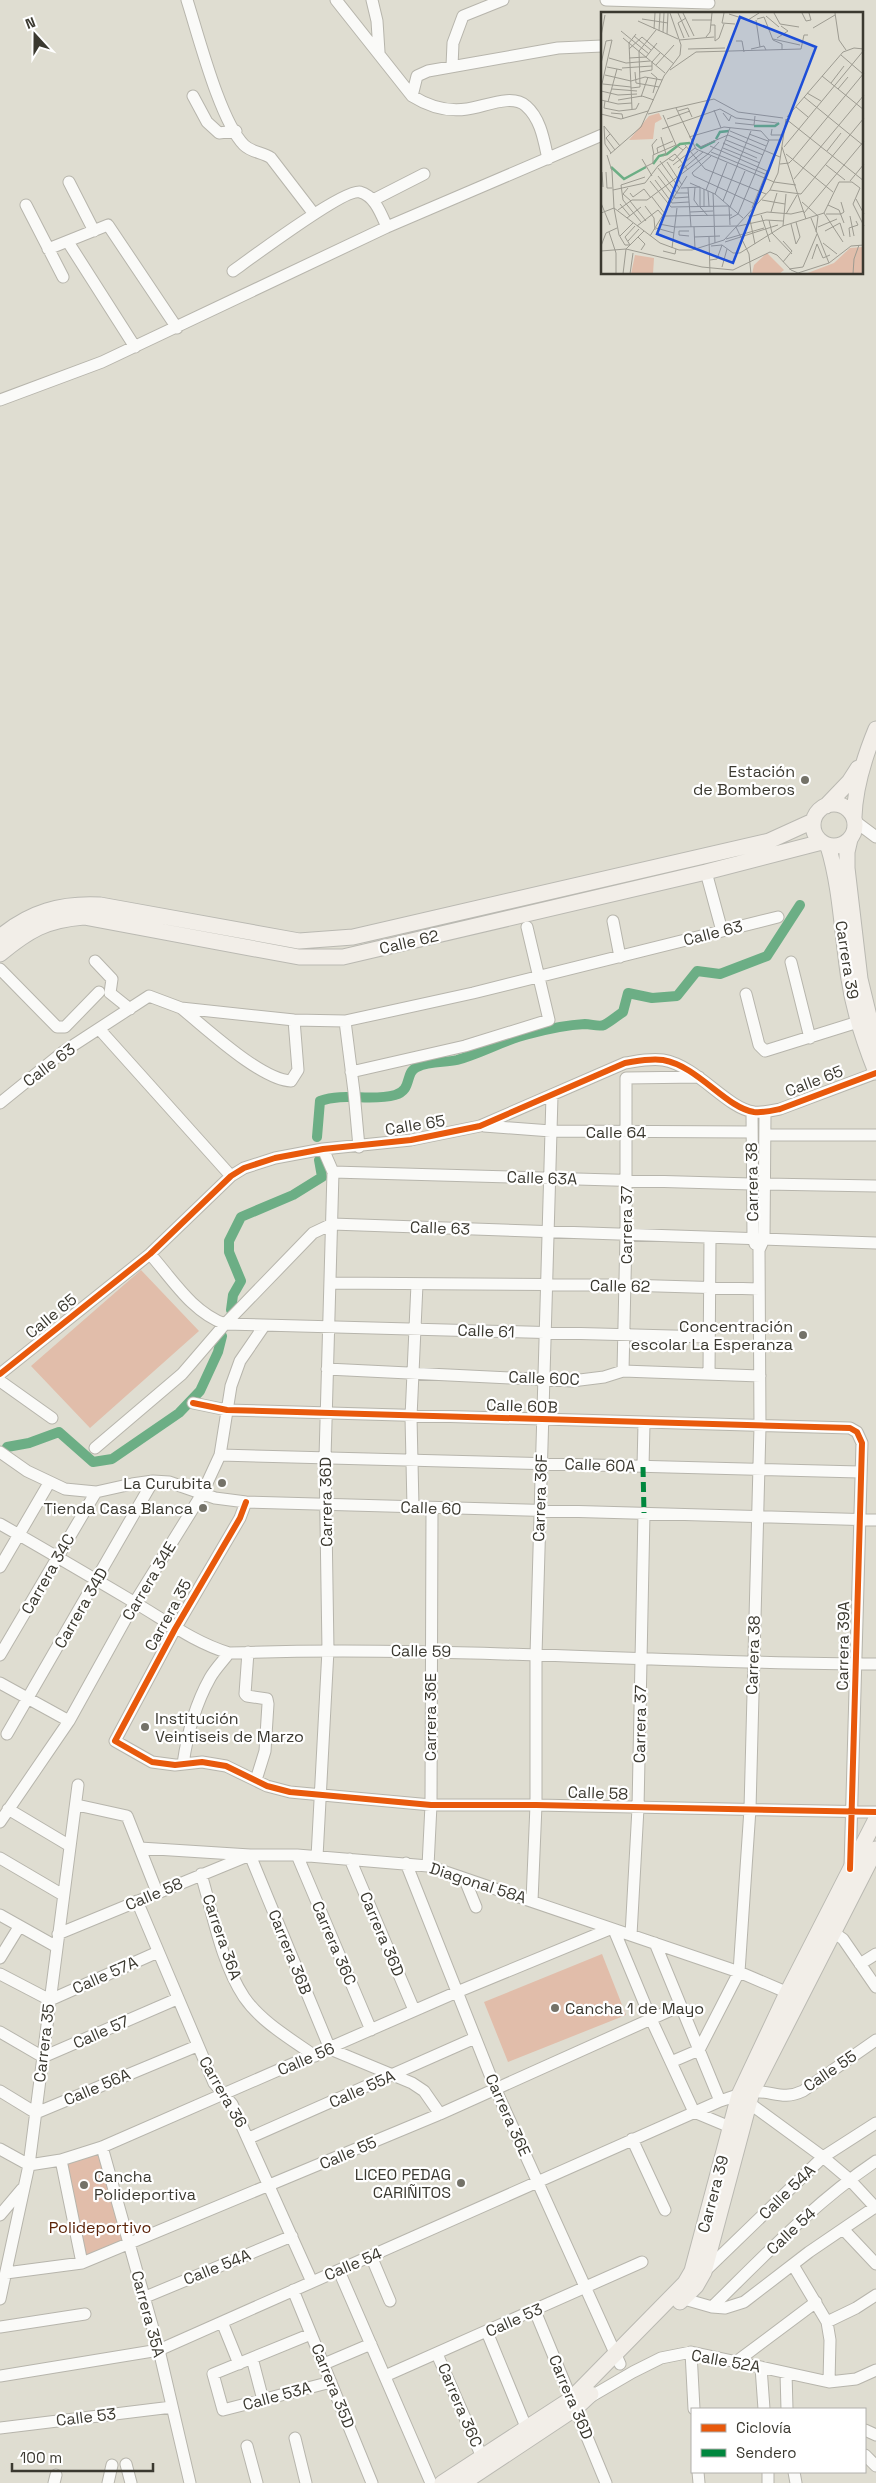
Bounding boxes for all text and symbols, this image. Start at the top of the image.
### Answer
north arrow [10,10,60,60]
inset map [601,12,864,275]
text: N [23,13,38,33]
place label: Estación de Bomberos [693,761,795,800]
marker: Estación de Bomberos [799,774,811,786]
street label: Calle 63 [681,916,745,950]
street label: Carrera 39 [830,919,864,1001]
street label: Calle 62 [377,925,441,959]
street label: Calle 63 [19,1038,79,1092]
street label: Calle 65 [782,1060,846,1102]
street label: Calle 65 [384,1110,446,1140]
street label: Calle 64 [586,1122,646,1143]
street label: Carrera 38 [741,1142,763,1222]
street label: Calle 63A [506,1166,578,1190]
street label: Carrera 37 [616,1186,637,1264]
street label: Calle 63 [409,1216,471,1240]
street label: Calle 62 [590,1275,650,1297]
street label: Calle 65 [21,1289,81,1343]
place label: Concentración escolar La Esperanza [631,1316,793,1355]
street label: Calle 61 [457,1320,515,1342]
marker: Concentración escolar La Esperanza [797,1329,809,1341]
street label: Calle 60C [508,1366,580,1390]
street label: Calle 60B [486,1394,558,1418]
street label: Carrera 36F [528,1453,552,1542]
street label: Calle 60A [564,1453,636,1477]
street label: Carrera 36D [315,1457,337,1547]
place label: La Curubita [123,1473,212,1494]
marker: La Curubita [216,1477,228,1489]
street label: Calle 60 [400,1496,462,1520]
place label: Tienda Casa Blanca [44,1498,193,1519]
marker: Tienda Casa Blanca [197,1502,209,1514]
street label: Carrera 34C [16,1530,80,1618]
street label: Carrera 34E [117,1538,181,1624]
street label: Carrera 34D [49,1564,113,1652]
street label: Carrera 35 [140,1575,196,1655]
street label: Carrera 39A [832,1601,854,1691]
street label: Carrera 38 [741,1615,765,1695]
street label: Calle 59 [391,1640,451,1662]
street label: Carrera 36E [420,1673,441,1761]
street label: Carrera 37 [629,1685,651,1763]
place label: Institución Veintiseis de Marzo [155,1708,304,1747]
marker: Institución Veintiseis de Marzo [139,1721,151,1733]
street label: Calle 58 [567,1781,629,1805]
street label: Diagonal 58A [427,1858,529,1908]
street label: Calle 58 [122,1873,186,1915]
street label: Carrera 36D [355,1889,409,1979]
street label: Carrera 36A [198,1891,246,1983]
street label: Carrera 36C [307,1898,361,1988]
street label: Carrera 36B [263,1906,317,1998]
street label: Calle 57A [69,1951,141,1999]
place label: Cancha 1 de Mayo [565,1998,704,2019]
street label: Carrera 35 [29,2002,59,2084]
marker: Cancha 1 de Mayo [549,2002,561,2014]
street label: Calle 57 [70,2010,132,2054]
street label: Calle 56 [274,2038,338,2080]
street label: Calle 55 [799,2045,861,2097]
street label: Carrera 36 [194,2052,252,2132]
street label: Calle 56A [61,2064,133,2110]
street label: Calle 55A [326,2065,398,2113]
street label: Carrera 36E [480,2070,536,2160]
street label: Calle 55 [316,2132,380,2174]
street label: Carrera 39 [693,2153,733,2235]
street label: Calle 54A [754,2160,820,2224]
place label: LICEO PEDAG CARIÑITOS [355,2164,451,2203]
place label: Cancha Polideportiva [94,2166,196,2205]
marker: LICEO PEDAG CARIÑITOS [455,2177,467,2189]
marker: Cancha Polideportiva [78,2179,90,2191]
street label: Calle 54 [762,2203,820,2259]
park label: Polideportivo [49,2217,151,2238]
street label: Calle 54 [321,2243,385,2285]
street label: Calle 54A [180,2244,254,2290]
street label: Carrera 35A [126,2268,170,2360]
street label: Calle 53 [482,2298,546,2342]
street label: Carrera 35D [306,2341,360,2431]
street label: Calle 52A [690,2345,762,2377]
street label: Carrera 36D [544,2352,598,2442]
street label: Carrera 36C [433,2360,487,2450]
street label: Calle 53A [240,2377,314,2415]
street label: Calle 53 [55,2403,117,2431]
legend [691,2408,866,2473]
text: Ciclovía [736,2418,792,2437]
scale bar [12,2440,154,2472]
text: Sendero [736,2443,796,2462]
text: 100 m [20,2448,62,2467]

